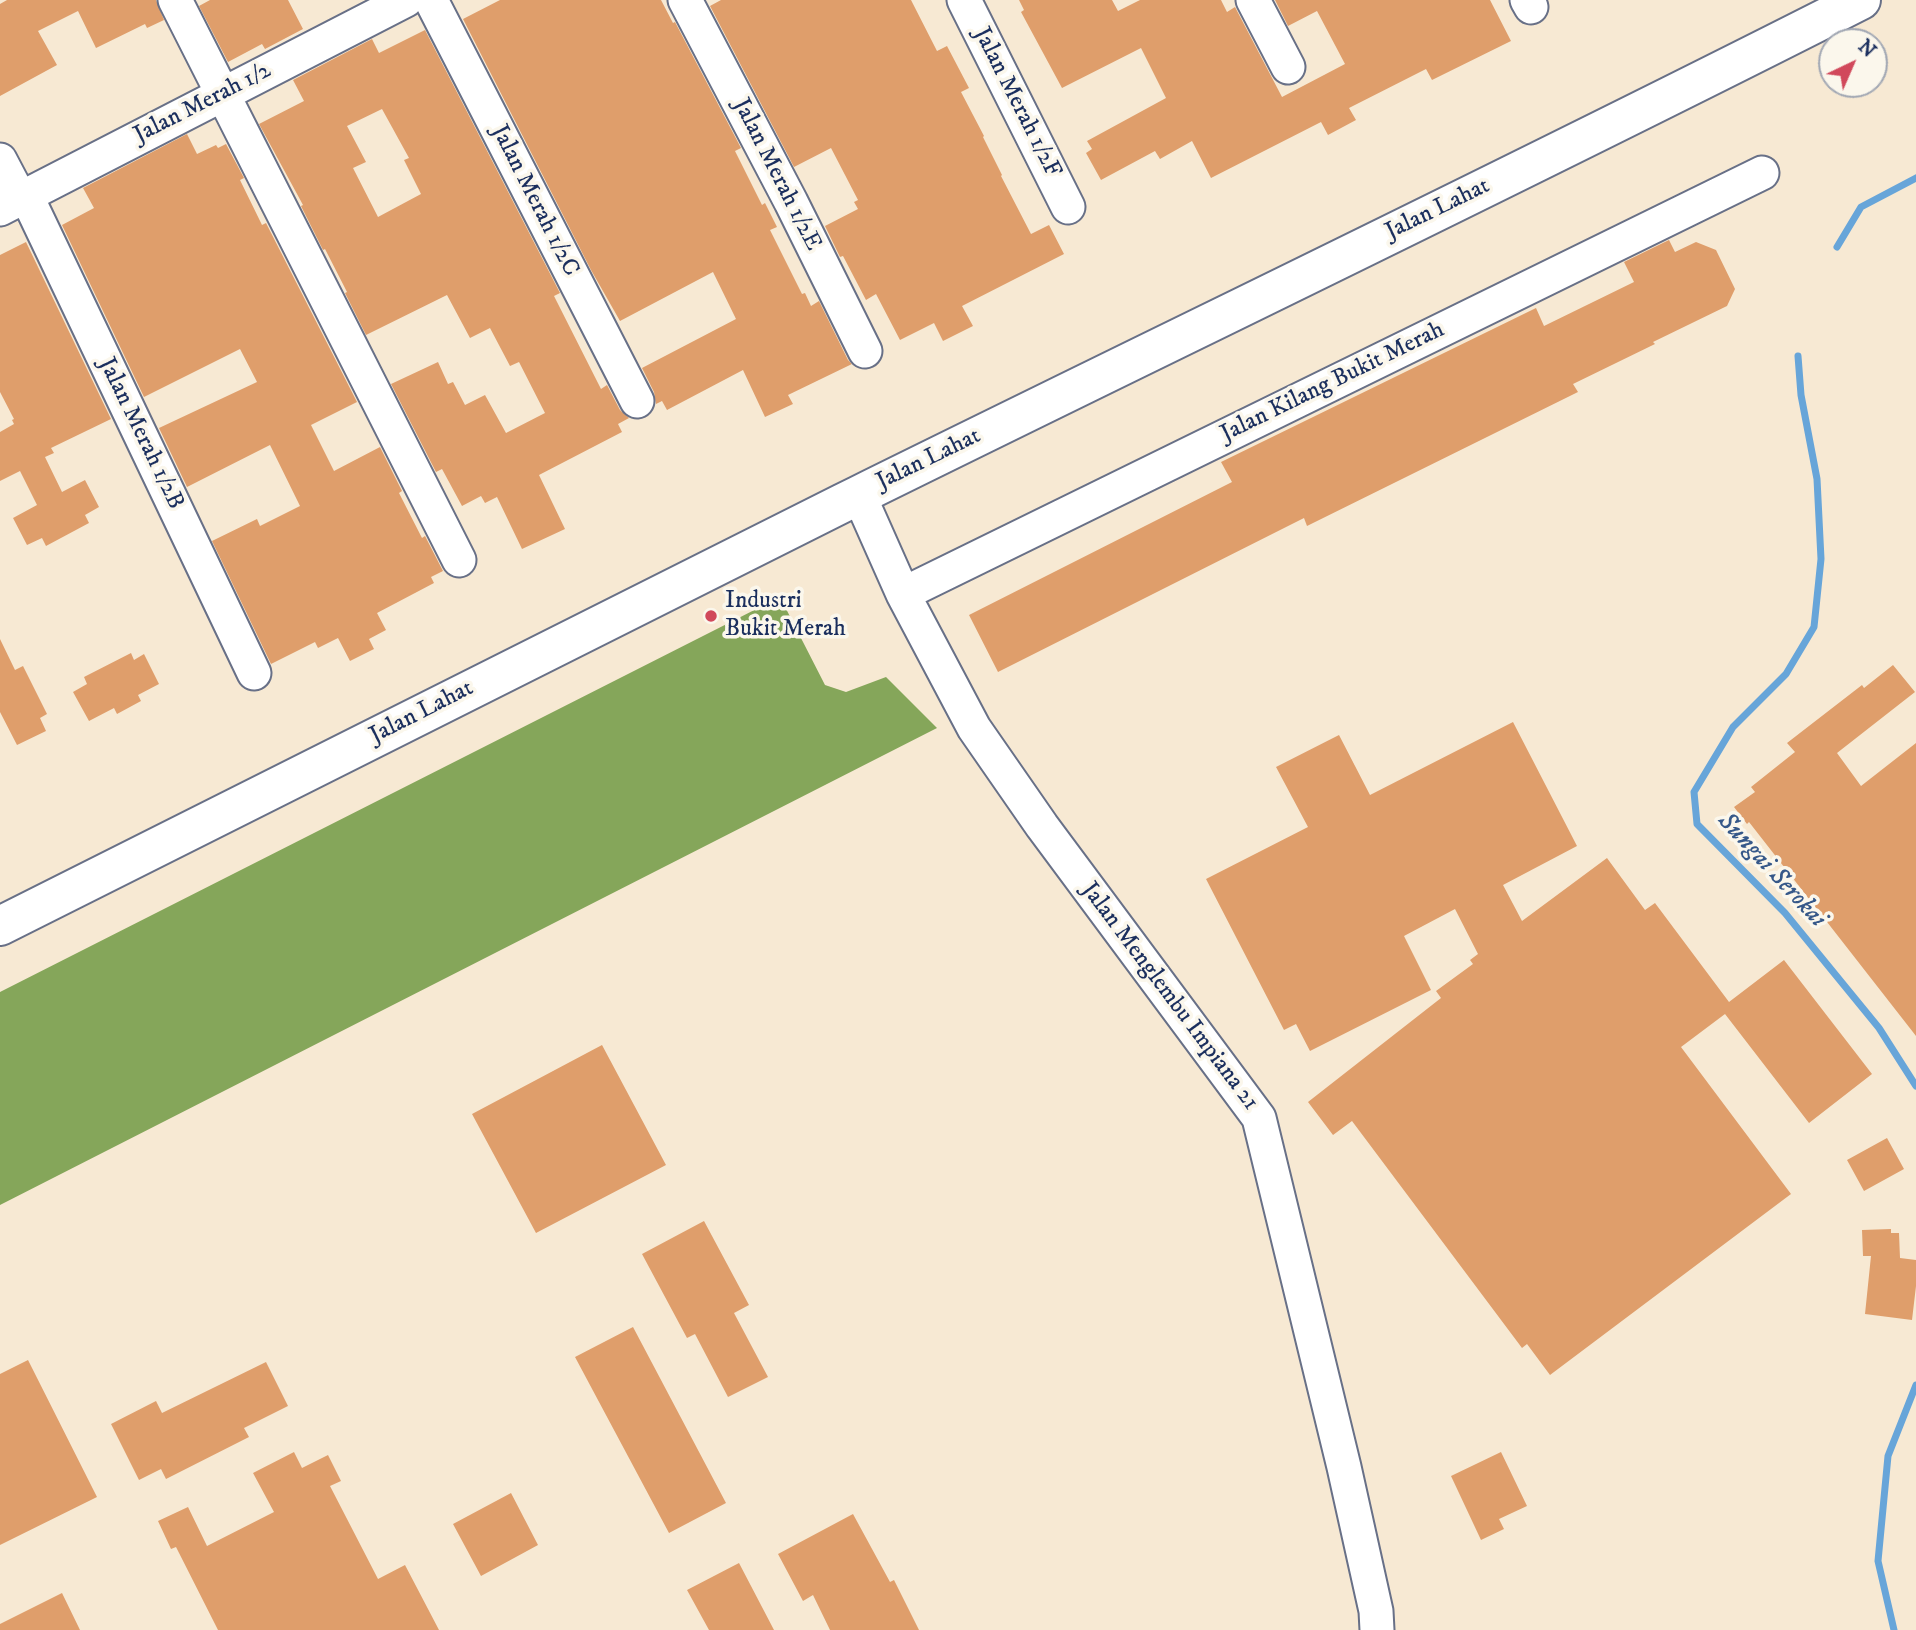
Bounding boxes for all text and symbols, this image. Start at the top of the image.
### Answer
street label: Jalan Merah 1/2F [966,23,1066,183]
north arrow [1818,28,1888,98]
text: N [1853,35,1880,63]
street label: Jalan Merah 1/2 [130,57,276,151]
street label: Jalan Merah 1/2E [725,94,827,256]
street label: Jalan Merah 1/2C [484,121,584,281]
street label: Jalan Lahat [1381,172,1495,248]
street label: Jalan Kilang Bukit Merah [1217,316,1449,450]
street label: Jalan Merah 1/2B [91,354,189,514]
street label: Jalan Lahat [872,422,986,498]
place label: Industri Bukit Merah [725,588,846,644]
marker: Industri Bukit Merah [703,608,719,624]
street label: Jalan Lahat [365,675,479,751]
water label: Sungai Serokai [1710,807,1832,935]
street label: Jalan Menglembu Impiana 21 [1074,877,1264,1117]

